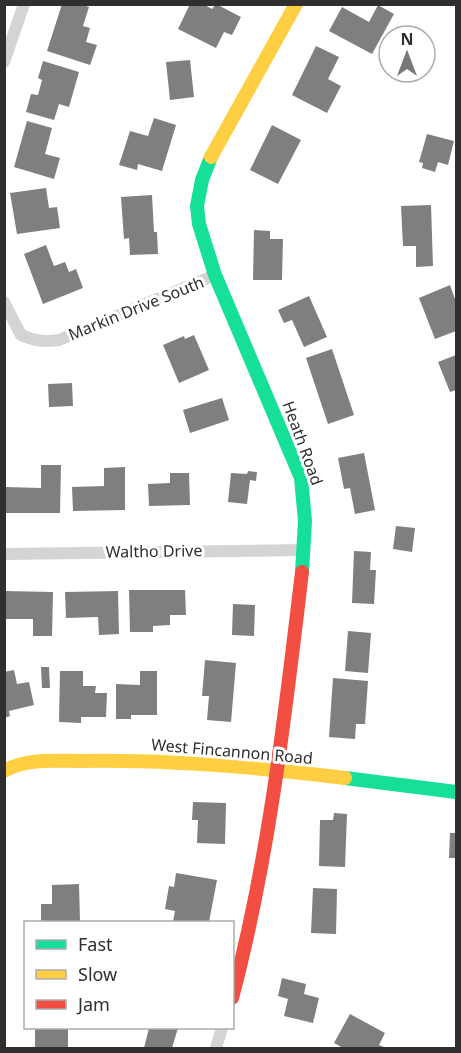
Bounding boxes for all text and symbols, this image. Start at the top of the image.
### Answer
north arrow [377,24,437,84]
text: N [400,28,414,50]
street label: Markin Drive South [65,271,207,345]
street label: Heath Road [278,398,328,488]
street label: Waltho Drive [105,539,203,563]
street label: West Fincannon Road [150,733,314,769]
legend [24,921,234,1029]
text: Fast [78,932,113,956]
text: Slow [78,962,117,986]
text: Jam [76,992,110,1016]

